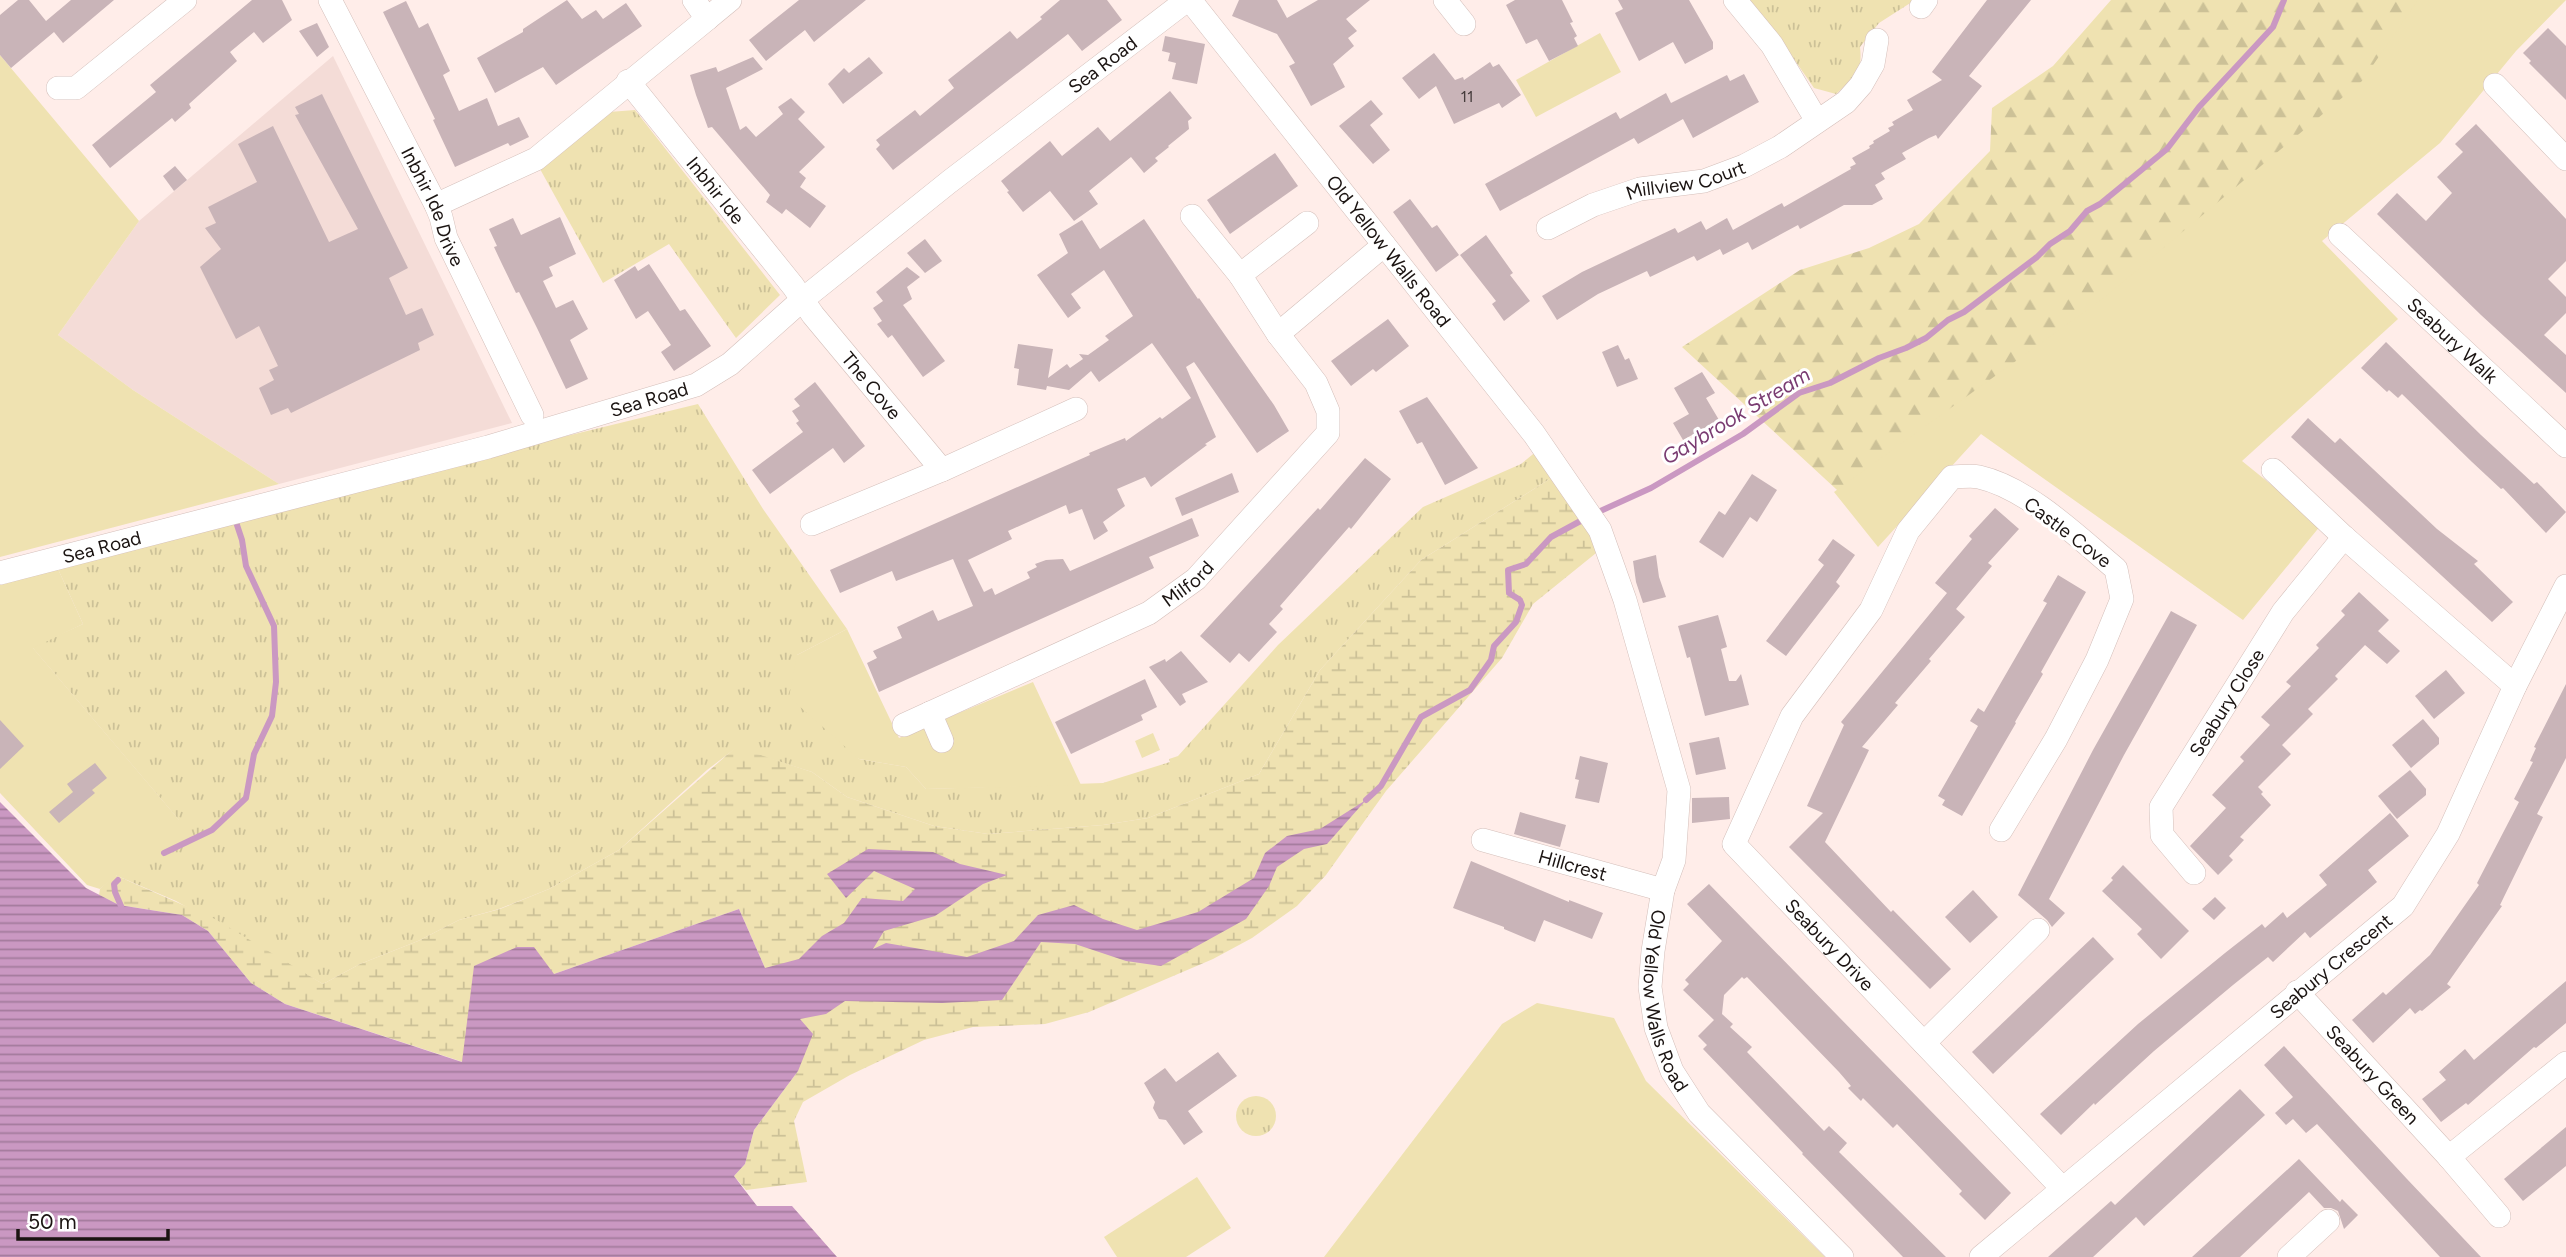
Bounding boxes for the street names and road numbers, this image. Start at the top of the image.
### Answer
street label: Sea Road [1064,32,1142,99]
street label: Inbhir Ide Drive [396,143,469,270]
street label: Inbhir Ide [681,152,749,229]
street label: Millview Court [1623,156,1749,205]
street label: Old Yellow Walls Road [1321,171,1456,332]
street label: Seabury Walk [2402,293,2503,389]
street label: The Cove [837,347,906,424]
street label: Sea Road [607,377,691,422]
street label: Castle Cove [2020,492,2116,573]
street label: Sea Road [60,526,144,568]
street label: Milford [1158,556,1219,612]
street label: Seabury Close [2185,645,2269,761]
street label: Hillcrest [1536,845,1609,886]
street label: Seabury Drive [1780,894,1879,996]
street label: Old Yellow Walls Road [1638,908,1693,1096]
street label: Seabury Crescent [2265,909,2397,1024]
street label: Seabury Green [2321,1020,2424,1129]

